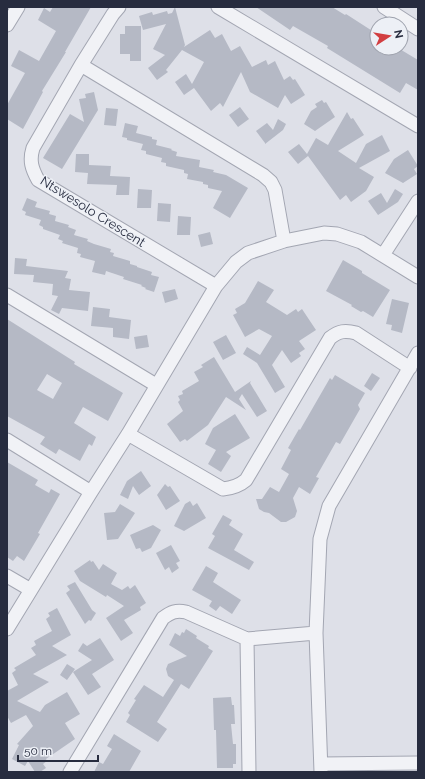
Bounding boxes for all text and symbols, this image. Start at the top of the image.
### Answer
north arrow [369,16,409,56]
text: N [391,29,406,39]
street label: Ntswesolo Crescent [38,173,148,250]
scale bar [18,737,98,763]
text: 50 m [24,744,52,758]

